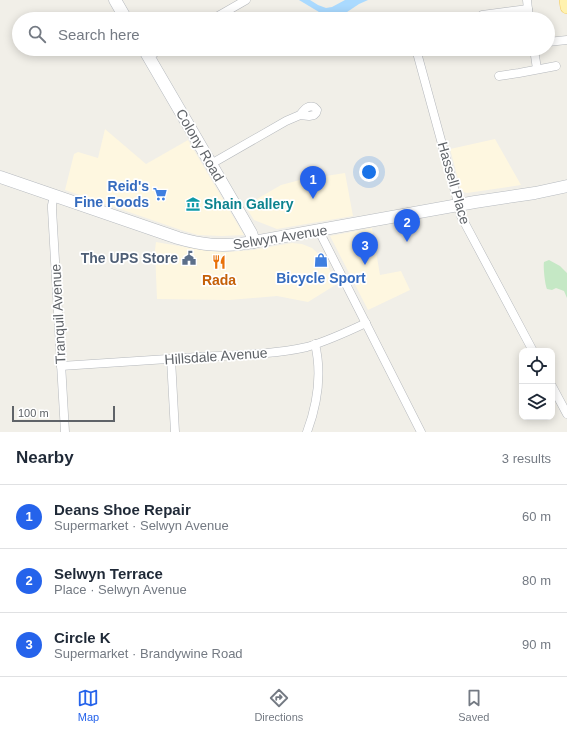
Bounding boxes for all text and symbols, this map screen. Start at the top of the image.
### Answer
search box [12,12,555,56]
icon: search [26,23,48,45]
text: Search here [58,26,140,43]
street label: Colony Road [173,106,227,184]
street label: Hassell Place [435,140,473,226]
your location [359,162,379,182]
pin: 1 [300,166,326,199]
place label: Reid's Fine Foods [74,178,149,210]
supermarket icon: Reid's Fine Foods [152,186,168,202]
museum icon: Shain Gallery [185,196,201,212]
place label: Shain Gallery [204,196,294,212]
pin: 2 [394,209,420,242]
street label: Selwyn Avenue [232,222,329,252]
pin: 3 [352,232,378,265]
place label: The UPS Store [81,250,178,266]
public building icon: The UPS Store [181,250,197,266]
shop icon: Bicycle Sport [313,252,329,268]
restaurant icon: Rada [211,254,227,270]
street label: Tranquil Avenue [47,263,69,365]
place label: Bicycle Sport [276,270,366,286]
place label: Rada [202,272,236,288]
street label: Hillsdale Avenue [164,344,268,368]
map controls [519,348,555,420]
button: locate [519,348,555,384]
button: layers [519,384,555,420]
scale bar [12,404,115,423]
text: 100 m [18,407,49,419]
text: Nearby [16,448,74,467]
text: 3 results [502,451,551,466]
text: Deans Shoe Repair [54,501,191,518]
text: 1 [25,509,33,524]
text: 60 m [522,509,551,524]
text: Supermarket · Selwyn Avenue [54,518,229,533]
text: Selwyn Terrace [54,565,163,582]
text: 2 [25,573,33,588]
text: 80 m [522,573,551,588]
text: Place · Selwyn Avenue [54,582,187,597]
text: Circle K [54,629,111,646]
text: 3 [25,637,33,652]
text: 90 m [522,637,551,652]
text: Supermarket · Brandywine Road [54,646,243,661]
tab: Map [77,687,99,723]
tab: Directions [254,687,303,723]
tab: Saved [458,687,489,723]

